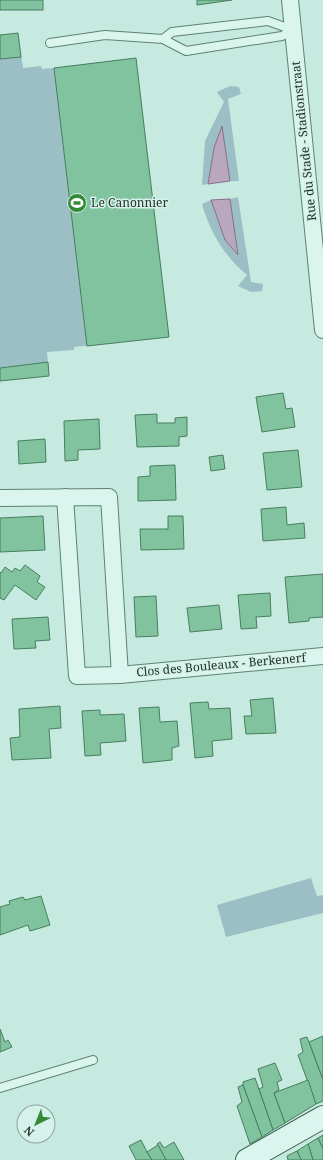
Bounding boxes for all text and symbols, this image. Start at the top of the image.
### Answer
street label: Rue du Stade - Stadionstraat [287,60,320,222]
sports icon: Le Canonnier [66,192,88,214]
place label: Le Canonnier [91,194,169,211]
street label: Clos des Bouleaux - Berkenerf [136,648,308,680]
north arrow [16,1104,56,1144]
text: N [20,1123,37,1140]

